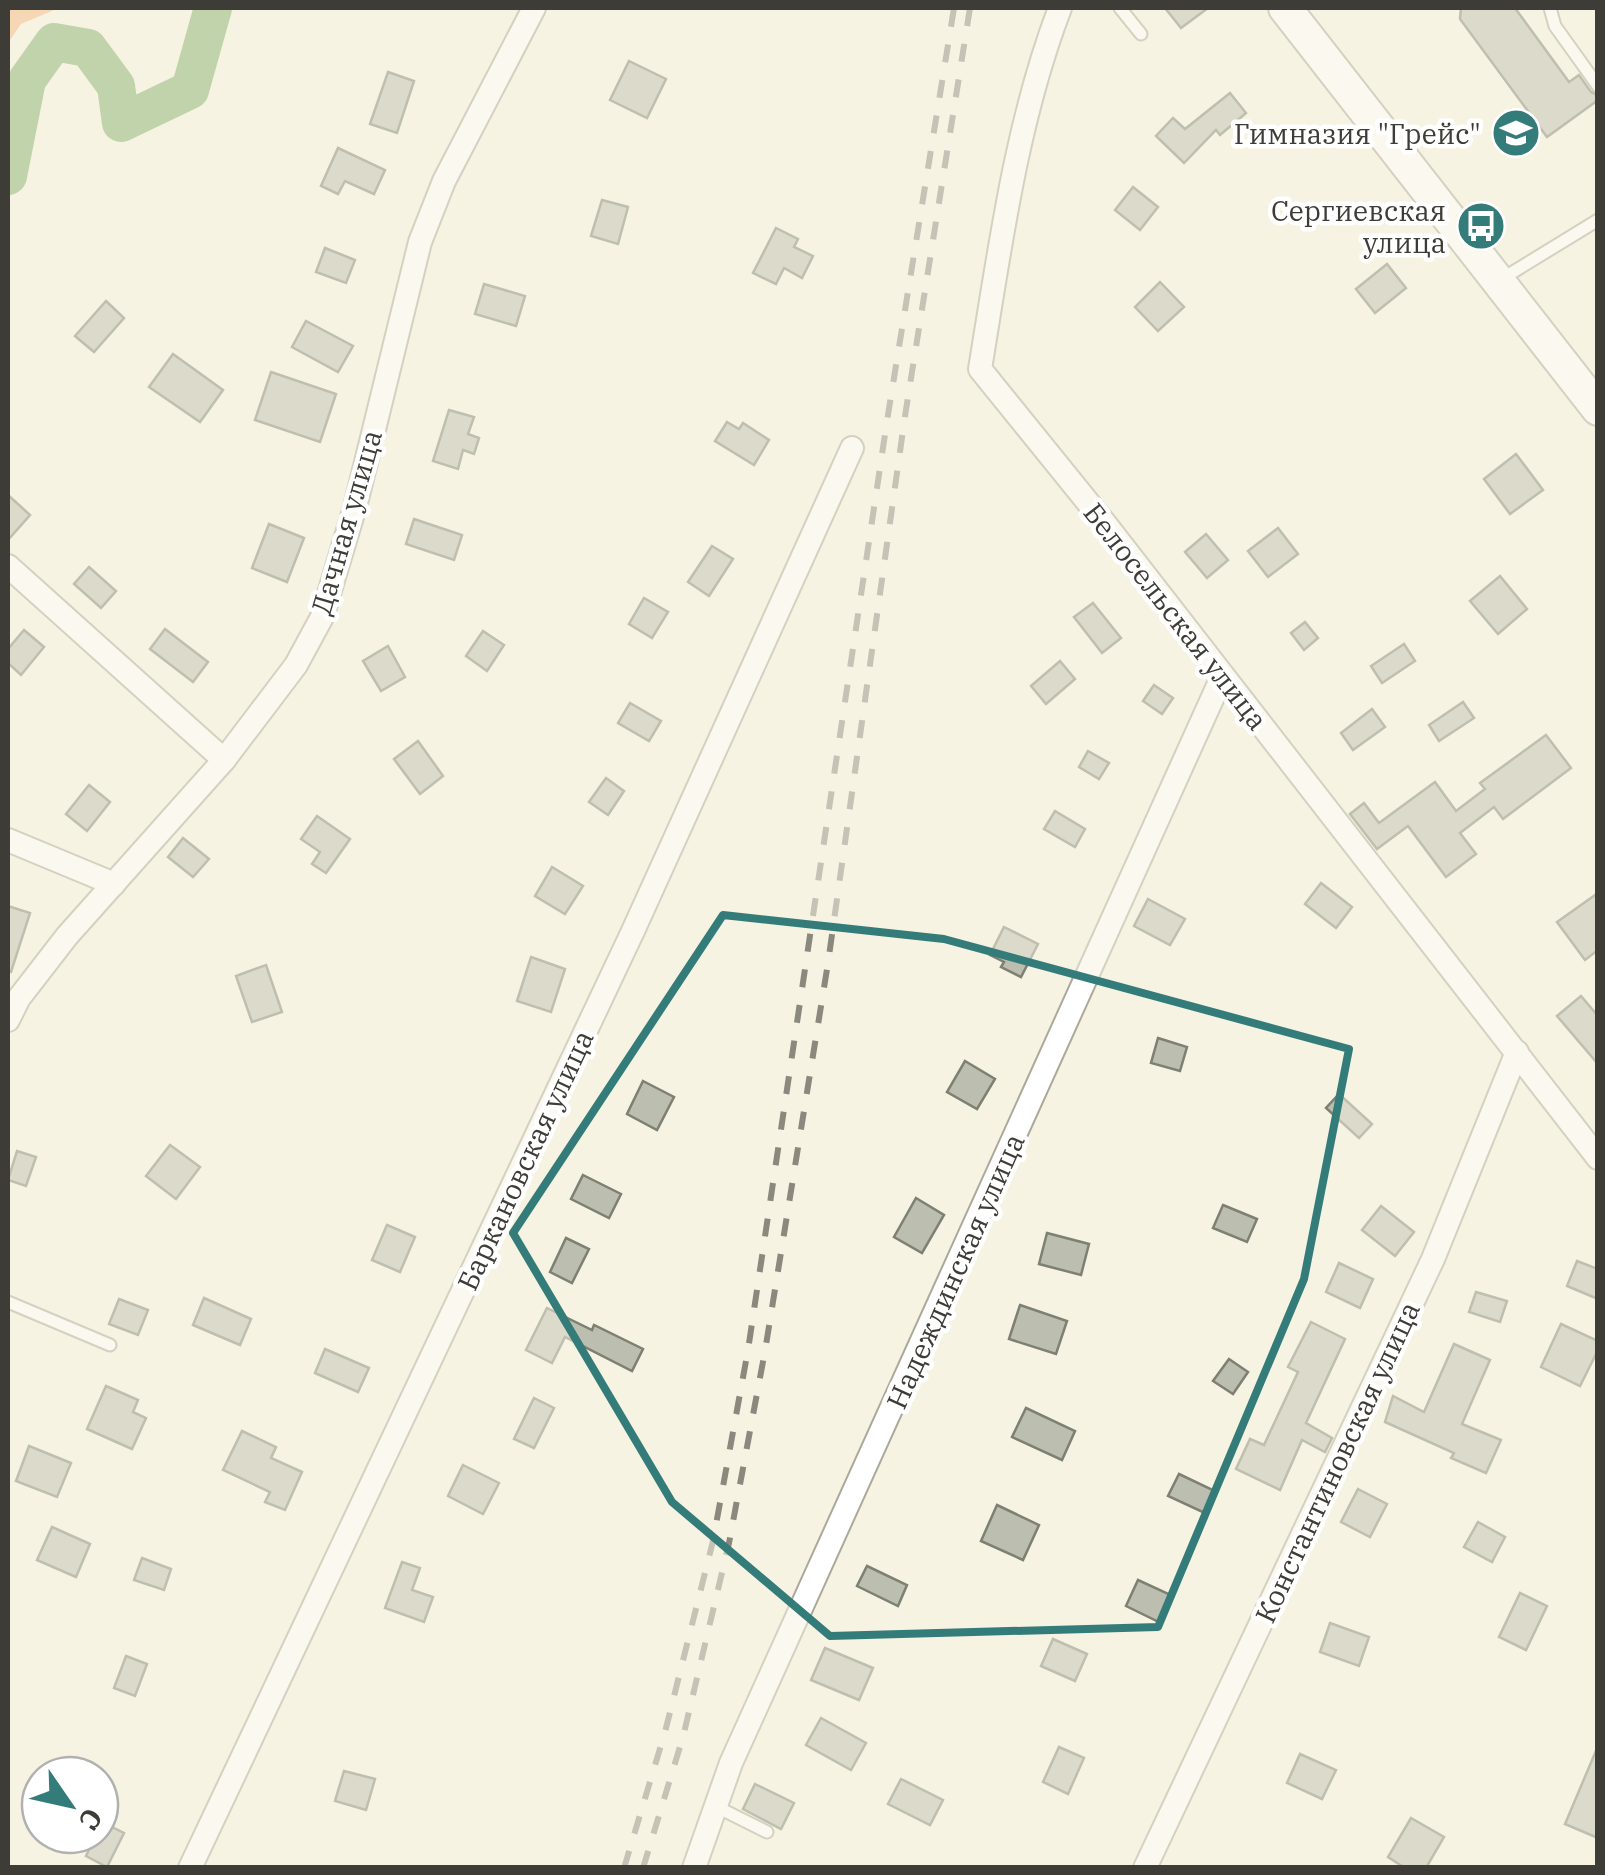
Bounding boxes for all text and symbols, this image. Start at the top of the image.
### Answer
school or university icon: Гимназия "Грейс" [1490,107,1542,159]
place label: Гимназия "Грейс" [1234,115,1481,152]
place label: Сергиевская улица [1271,192,1446,261]
bus stop icon: Сергиевская улица [1455,200,1507,252]
street label: Дачная улица [302,425,390,619]
street label: Белосельская улица [1076,495,1276,737]
street label: Баркановская улица [448,1024,602,1296]
street label: Надеждинская улица [878,1128,1032,1414]
street label: Константиновская улица [1246,1295,1428,1629]
north arrow [20,1755,120,1855]
text: С [71,1801,112,1837]

